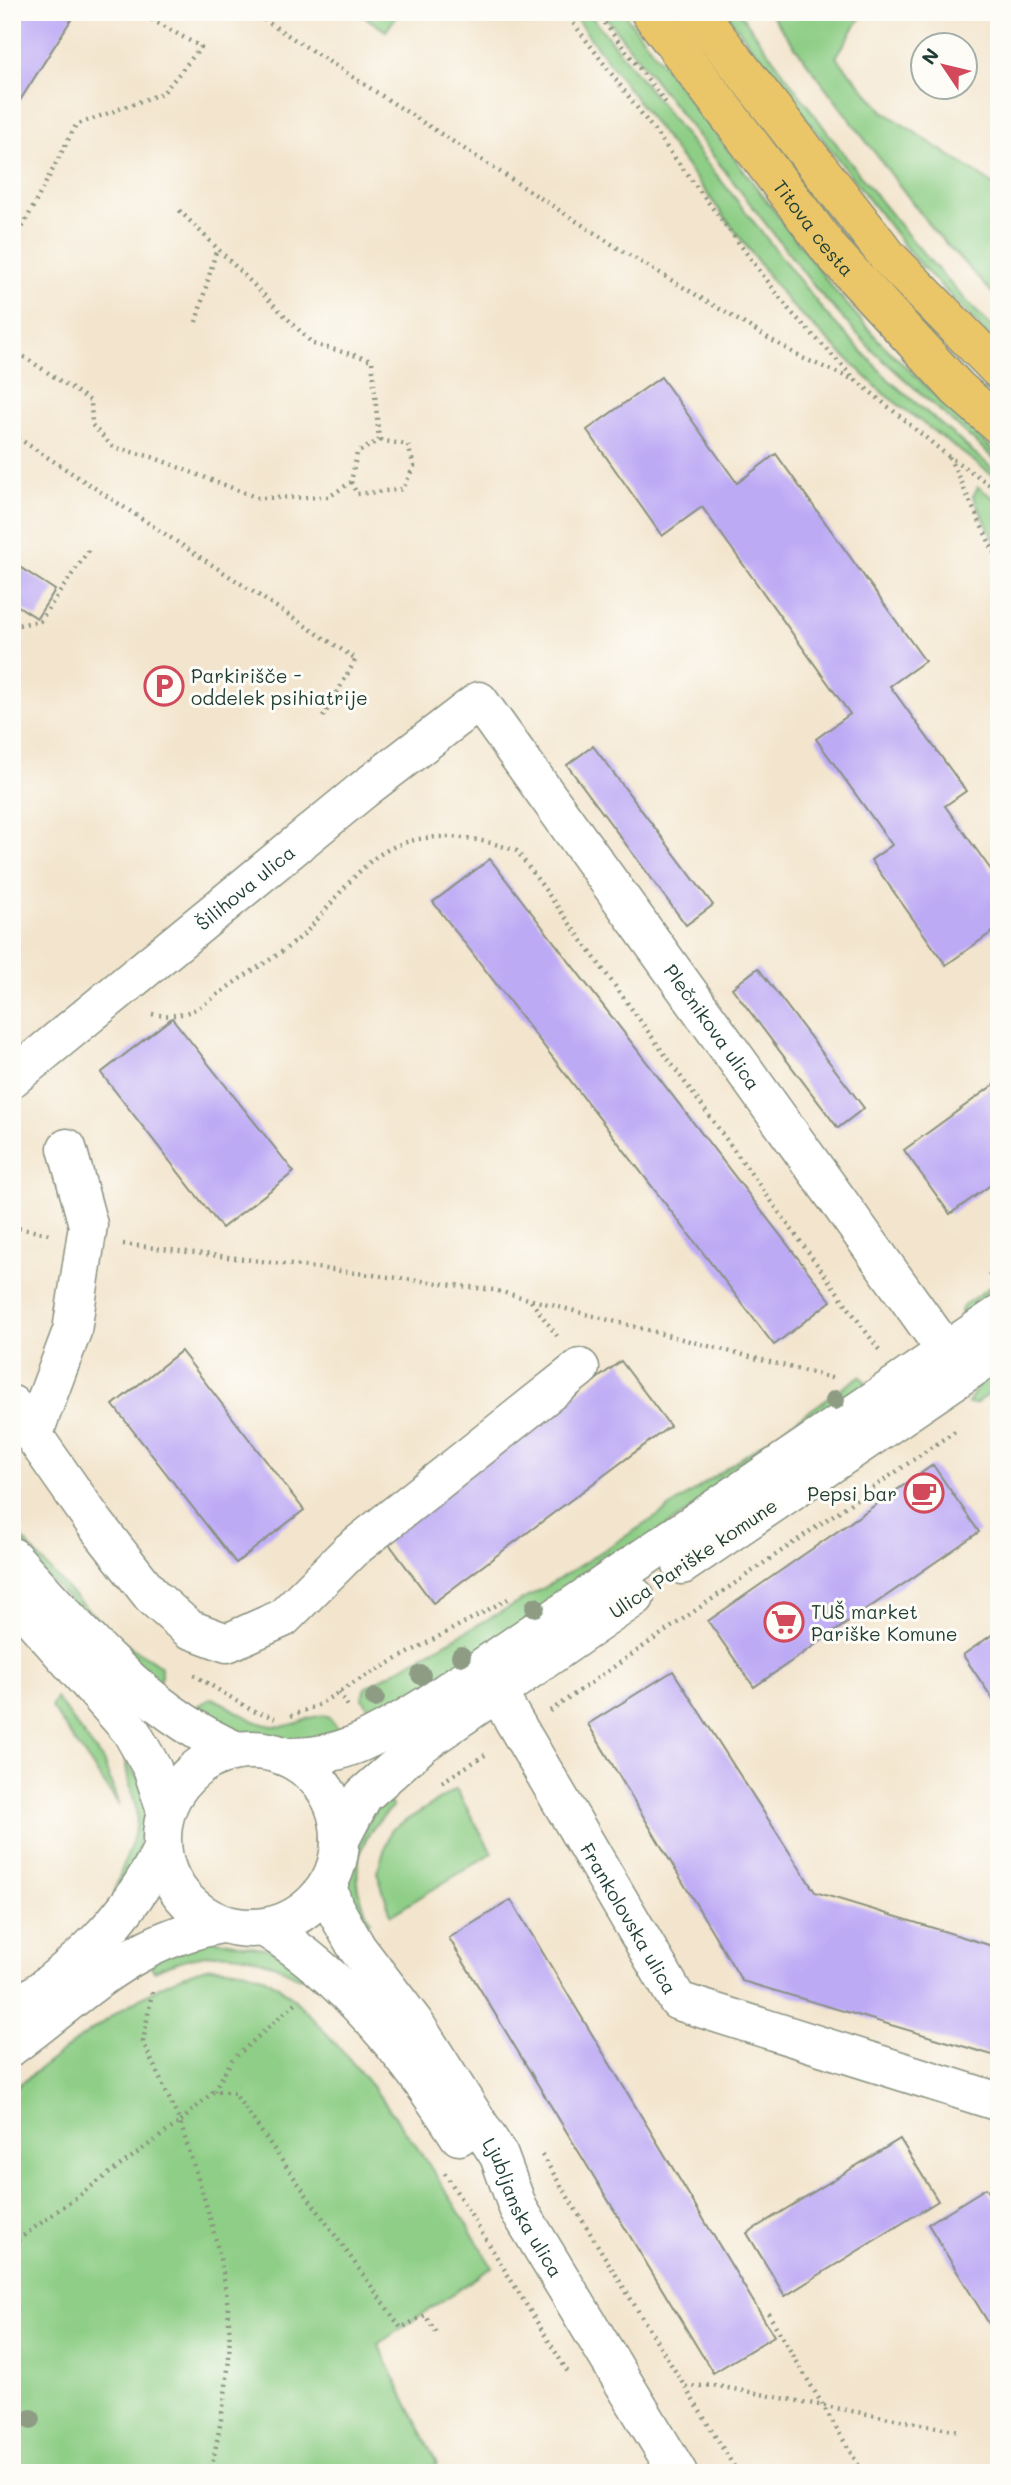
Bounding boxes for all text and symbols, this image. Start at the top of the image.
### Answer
north arrow [909,32,979,102]
text: N [915,43,944,69]
street label: Titova cesta [768,174,860,281]
place label: Parkirišče - oddelek psihiatrije [191,663,368,710]
parking icon: Parkirišče - oddelek psihiatrije [143,665,185,707]
street label: Šilihova ulica [190,839,299,935]
street label: Plečnikova ulica [659,959,766,1094]
cafe icon: Pepsi bar [903,1472,945,1514]
place label: Pepsi bar [807,1481,897,1506]
street label: Ulica Pariške komune [604,1492,782,1624]
place label: TUŠ market Pariške Komune [811,1599,958,1646]
supermarket icon: TUŠ market Pariške Komune [763,1601,805,1643]
street label: Frankolovska ulica [575,1838,684,1998]
street label: Ljubljanska ulica [478,2132,569,2281]

